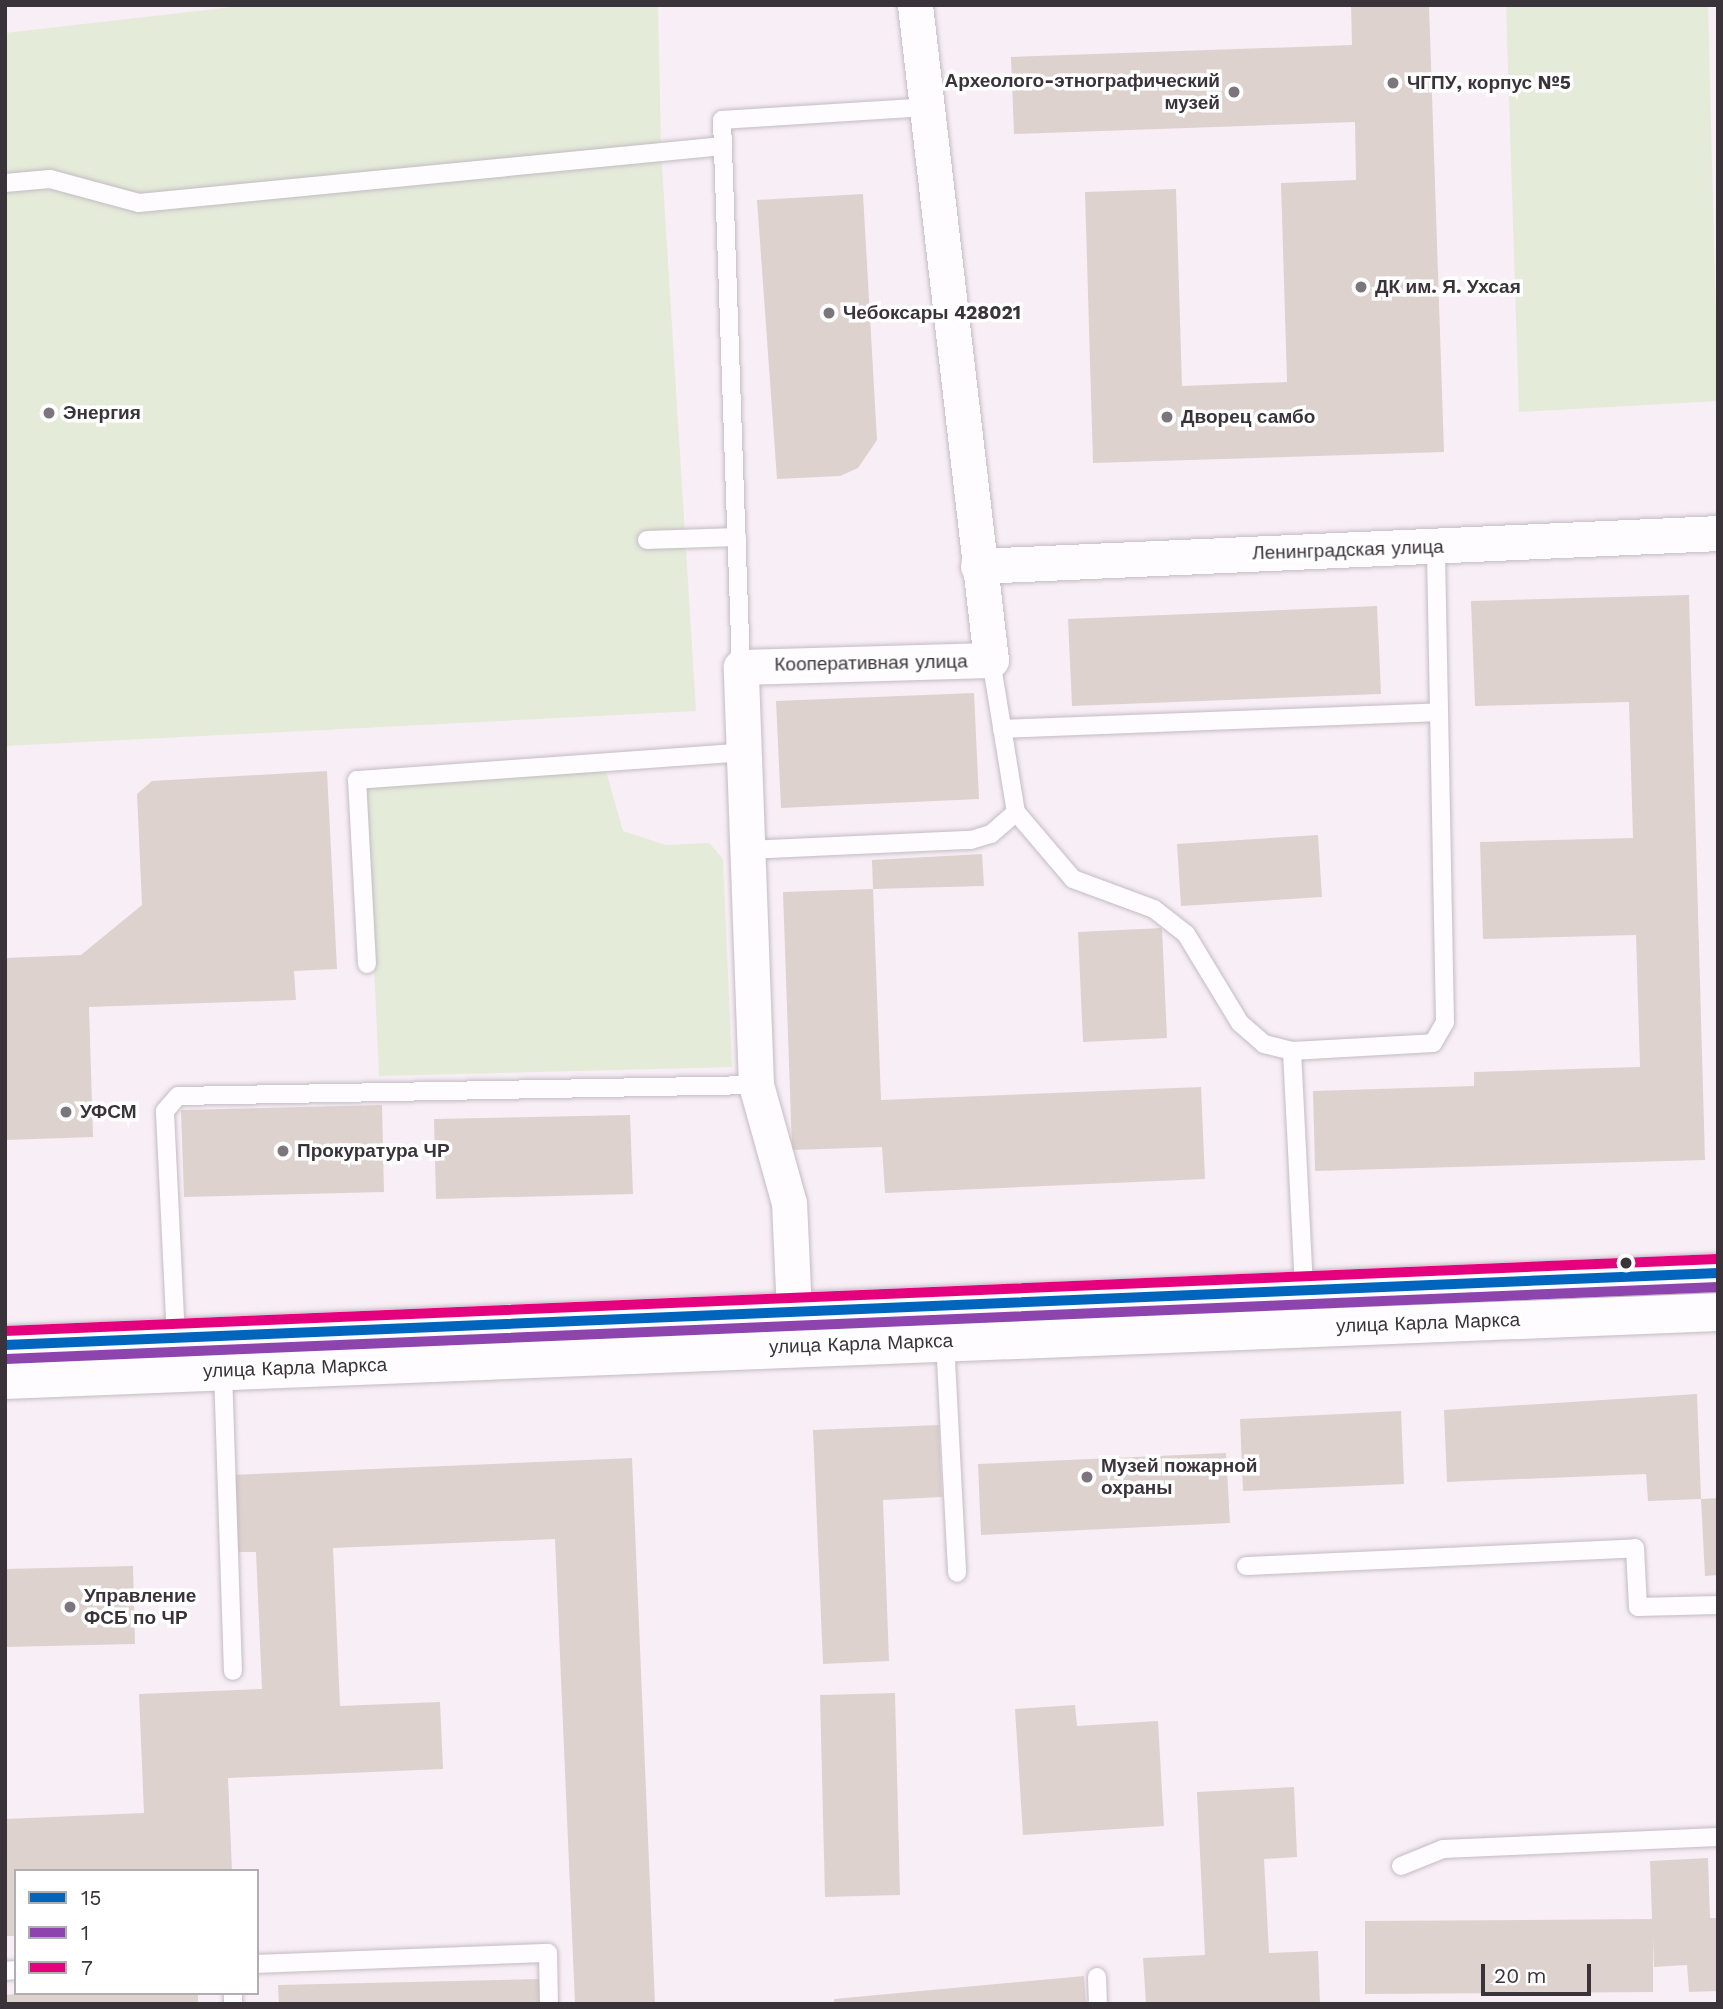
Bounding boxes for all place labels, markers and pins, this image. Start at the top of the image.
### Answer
place label: Археолого-этнографический музей [945,70,1220,114]
place label: ЧГПУ, корпус №5 [1407,72,1571,94]
marker: ЧГПУ, корпус №5 [1385,75,1401,91]
marker: Археолого-этнографический музей [1226,84,1242,100]
place label: ДК им. Я. Ухсая [1375,276,1521,298]
marker: ДК им. Я. Ухсая [1353,279,1369,295]
place label: Чебоксары 428021 [843,302,1021,324]
marker: Чебоксары 428021 [821,305,837,321]
place label: Энергия [63,402,141,424]
marker: Энергия [41,405,57,421]
place label: Дворец самбо [1181,406,1315,428]
marker: Дворец самбо [1159,409,1175,425]
place label: УФСМ [80,1101,137,1123]
marker: УФСМ [58,1104,74,1120]
place label: Прокуратура ЧР [297,1140,450,1162]
marker: Прокуратура ЧР [275,1143,291,1159]
unlabelled marker [1619,1256,1633,1270]
place label: Музей пожарной охраны [1101,1455,1257,1499]
marker: Музей пожарной охраны [1079,1469,1095,1485]
place label: Управление ФСБ по ЧР [84,1585,196,1629]
marker: Управление ФСБ по ЧР [62,1599,78,1615]

